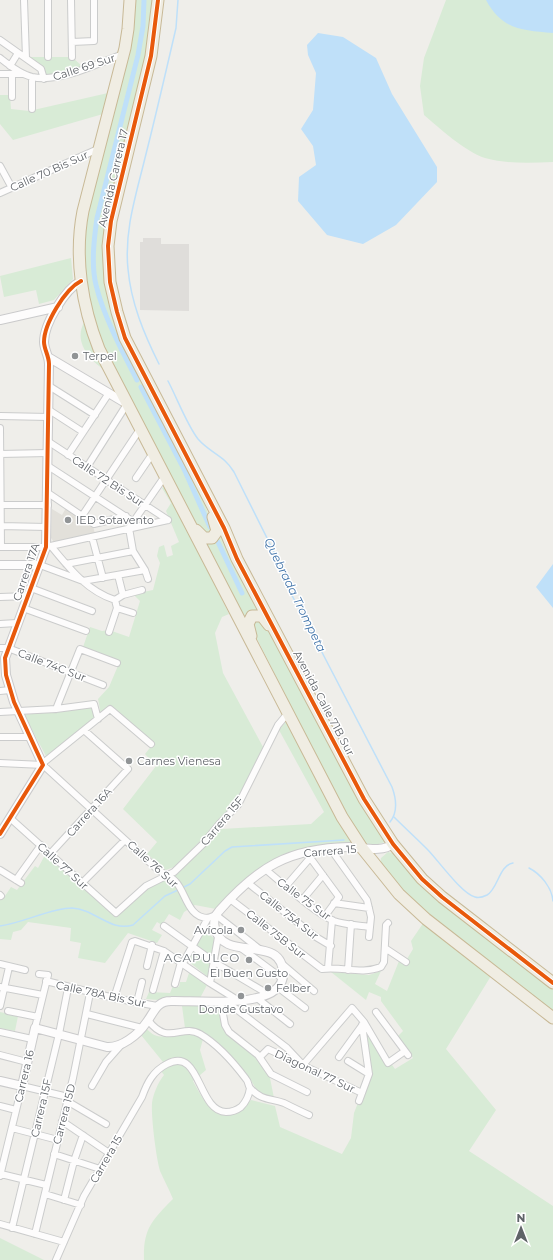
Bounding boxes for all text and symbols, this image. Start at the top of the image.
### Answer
street label: Calle 69 Sur [51,50,117,84]
street label: Avenida Carrera 17 [95,127,131,229]
street label: Calle 70 Bis Sur [8,147,90,195]
place label: Terpel [83,349,117,363]
marker: Terpel [70,351,80,361]
street label: Calle 72 Bis Sur [69,452,147,510]
place label: IED Sotavento [76,513,154,527]
marker: IED Sotavento [63,515,73,525]
water label: Quebrada Trompeta [261,535,330,654]
street label: Carrera 17A [10,541,42,603]
street label: Calle 74C Sur [16,646,88,684]
street label: Avenida Calle 71B Sur [290,648,358,758]
place label: Carnes Vienesa [137,754,221,768]
marker: Carnes Vienesa [124,756,134,766]
street label: Carrera 16A [63,784,115,840]
street label: Carrera 15F [197,794,247,848]
street label: Calle 76 Sur [125,837,181,891]
street label: Calle 77 Sur [35,839,91,893]
street label: Carrera 15 [303,842,357,860]
street label: Calle 75 Sur [274,875,334,923]
street label: Calle 75A Sur [257,887,321,943]
street label: Calle 75B Sur [243,906,309,962]
place label: Avícola [194,923,233,937]
marker: Avícola [236,925,246,935]
district label: ACAPULCO [164,950,240,965]
marker: El Buen Gusto [244,955,254,965]
place label: El Buen Gusto [210,966,288,980]
street label: Calle 78A Bis Sur [55,978,147,1010]
place label: Felber [276,981,311,995]
marker: Felber [263,983,273,993]
marker: Donde Gustavo [236,991,246,1001]
place label: Donde Gustavo [199,1002,284,1016]
street label: Diagonal 77 Sur [273,1046,357,1096]
street label: Carrera 16 [11,1048,37,1104]
street label: Carrera 15F [27,1077,55,1139]
street label: Carrera 15D [50,1082,78,1146]
street label: Carrera 15 [87,1133,125,1185]
north arrow [501,1208,541,1248]
text: N [517,1211,525,1225]

